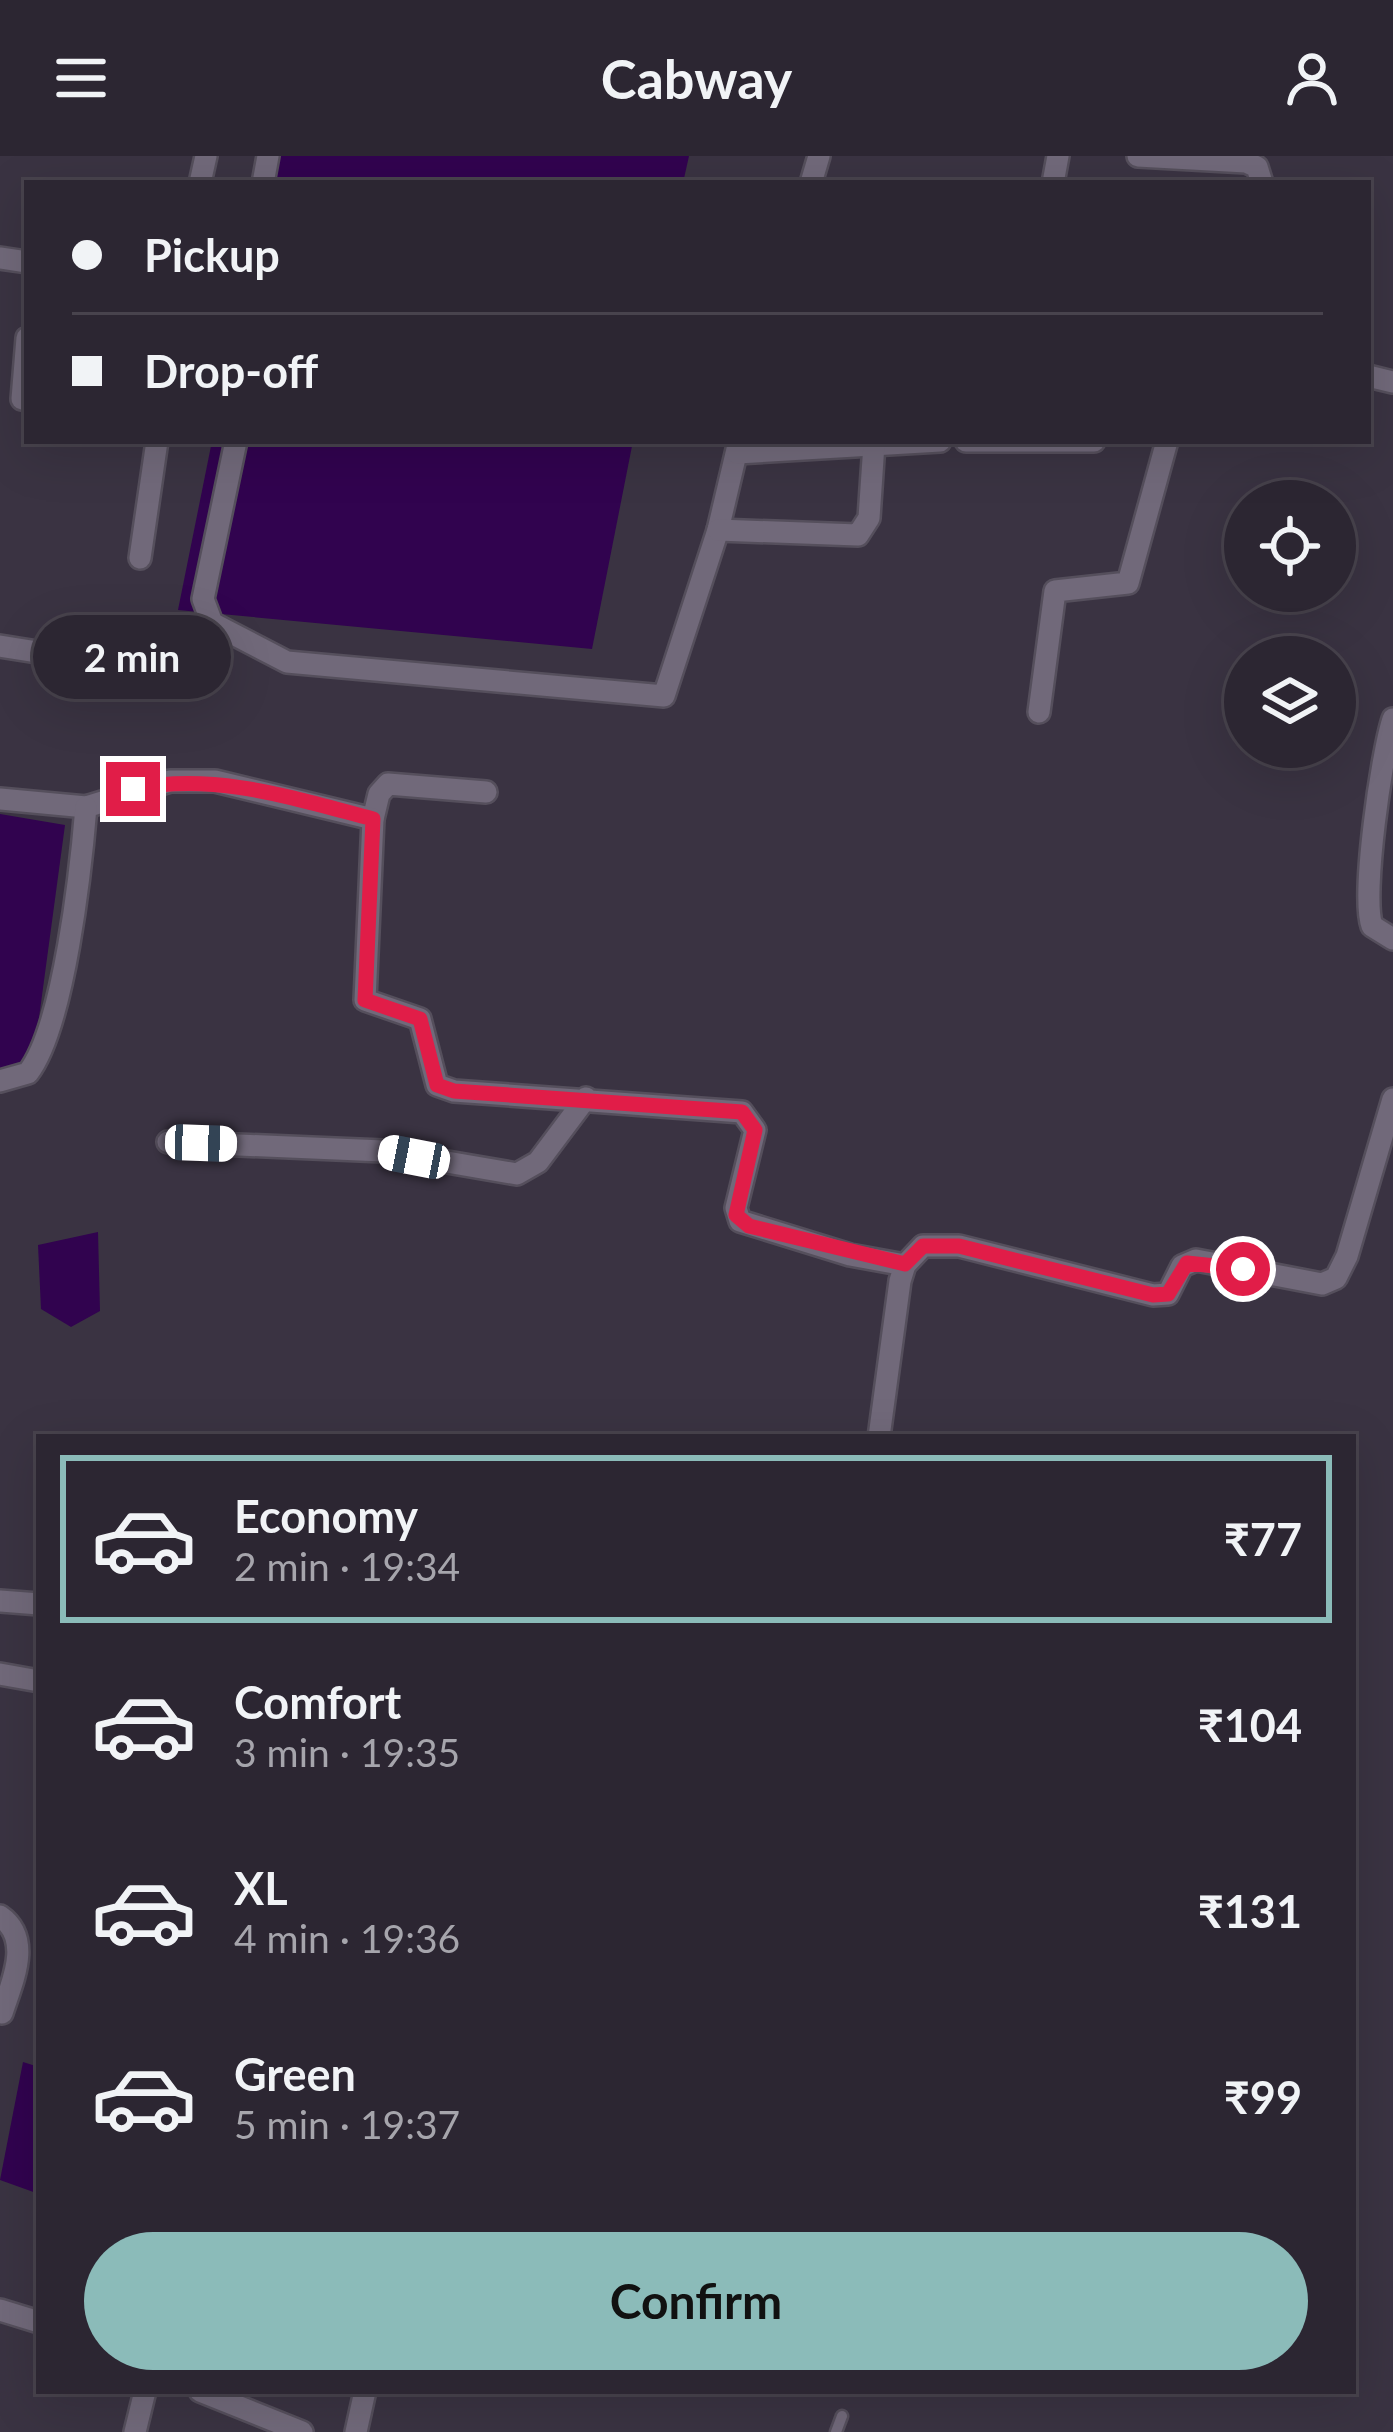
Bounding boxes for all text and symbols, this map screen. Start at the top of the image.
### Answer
icon: menu [48,45,114,111]
icon: person [1279,45,1345,111]
text: Cabway [601,46,792,111]
text: Pickup [144,228,280,282]
text: Drop-off [144,344,318,398]
map controls [1224,480,1356,768]
button: locate [1224,480,1356,612]
callout: 2 min [34,615,232,699]
text: 2 min [84,634,180,680]
button: layers [1224,636,1356,768]
route end [106,762,160,816]
car [164,1124,238,1162]
car [375,1132,453,1182]
route start [1216,1242,1270,1296]
icon: car [90,1485,198,1593]
text: Economy [234,1489,418,1543]
text: ₹77 [1224,1512,1302,1566]
text: 2 min · 19:34 [234,1543,460,1589]
icon: car [90,1671,198,1779]
text: Comfort [234,1675,401,1729]
text: ₹104 [1198,1698,1302,1752]
text: 3 min · 19:35 [234,1729,460,1775]
icon: car [90,1857,198,1965]
text: XL [234,1861,288,1915]
text: ₹131 [1198,1884,1302,1938]
text: 4 min · 19:36 [234,1915,460,1961]
icon: car [90,2043,198,2151]
text: Green [234,2047,356,2101]
text: ₹99 [1224,2070,1302,2124]
text: 5 min · 19:37 [234,2101,460,2147]
button: Confirm [84,2232,1308,2370]

